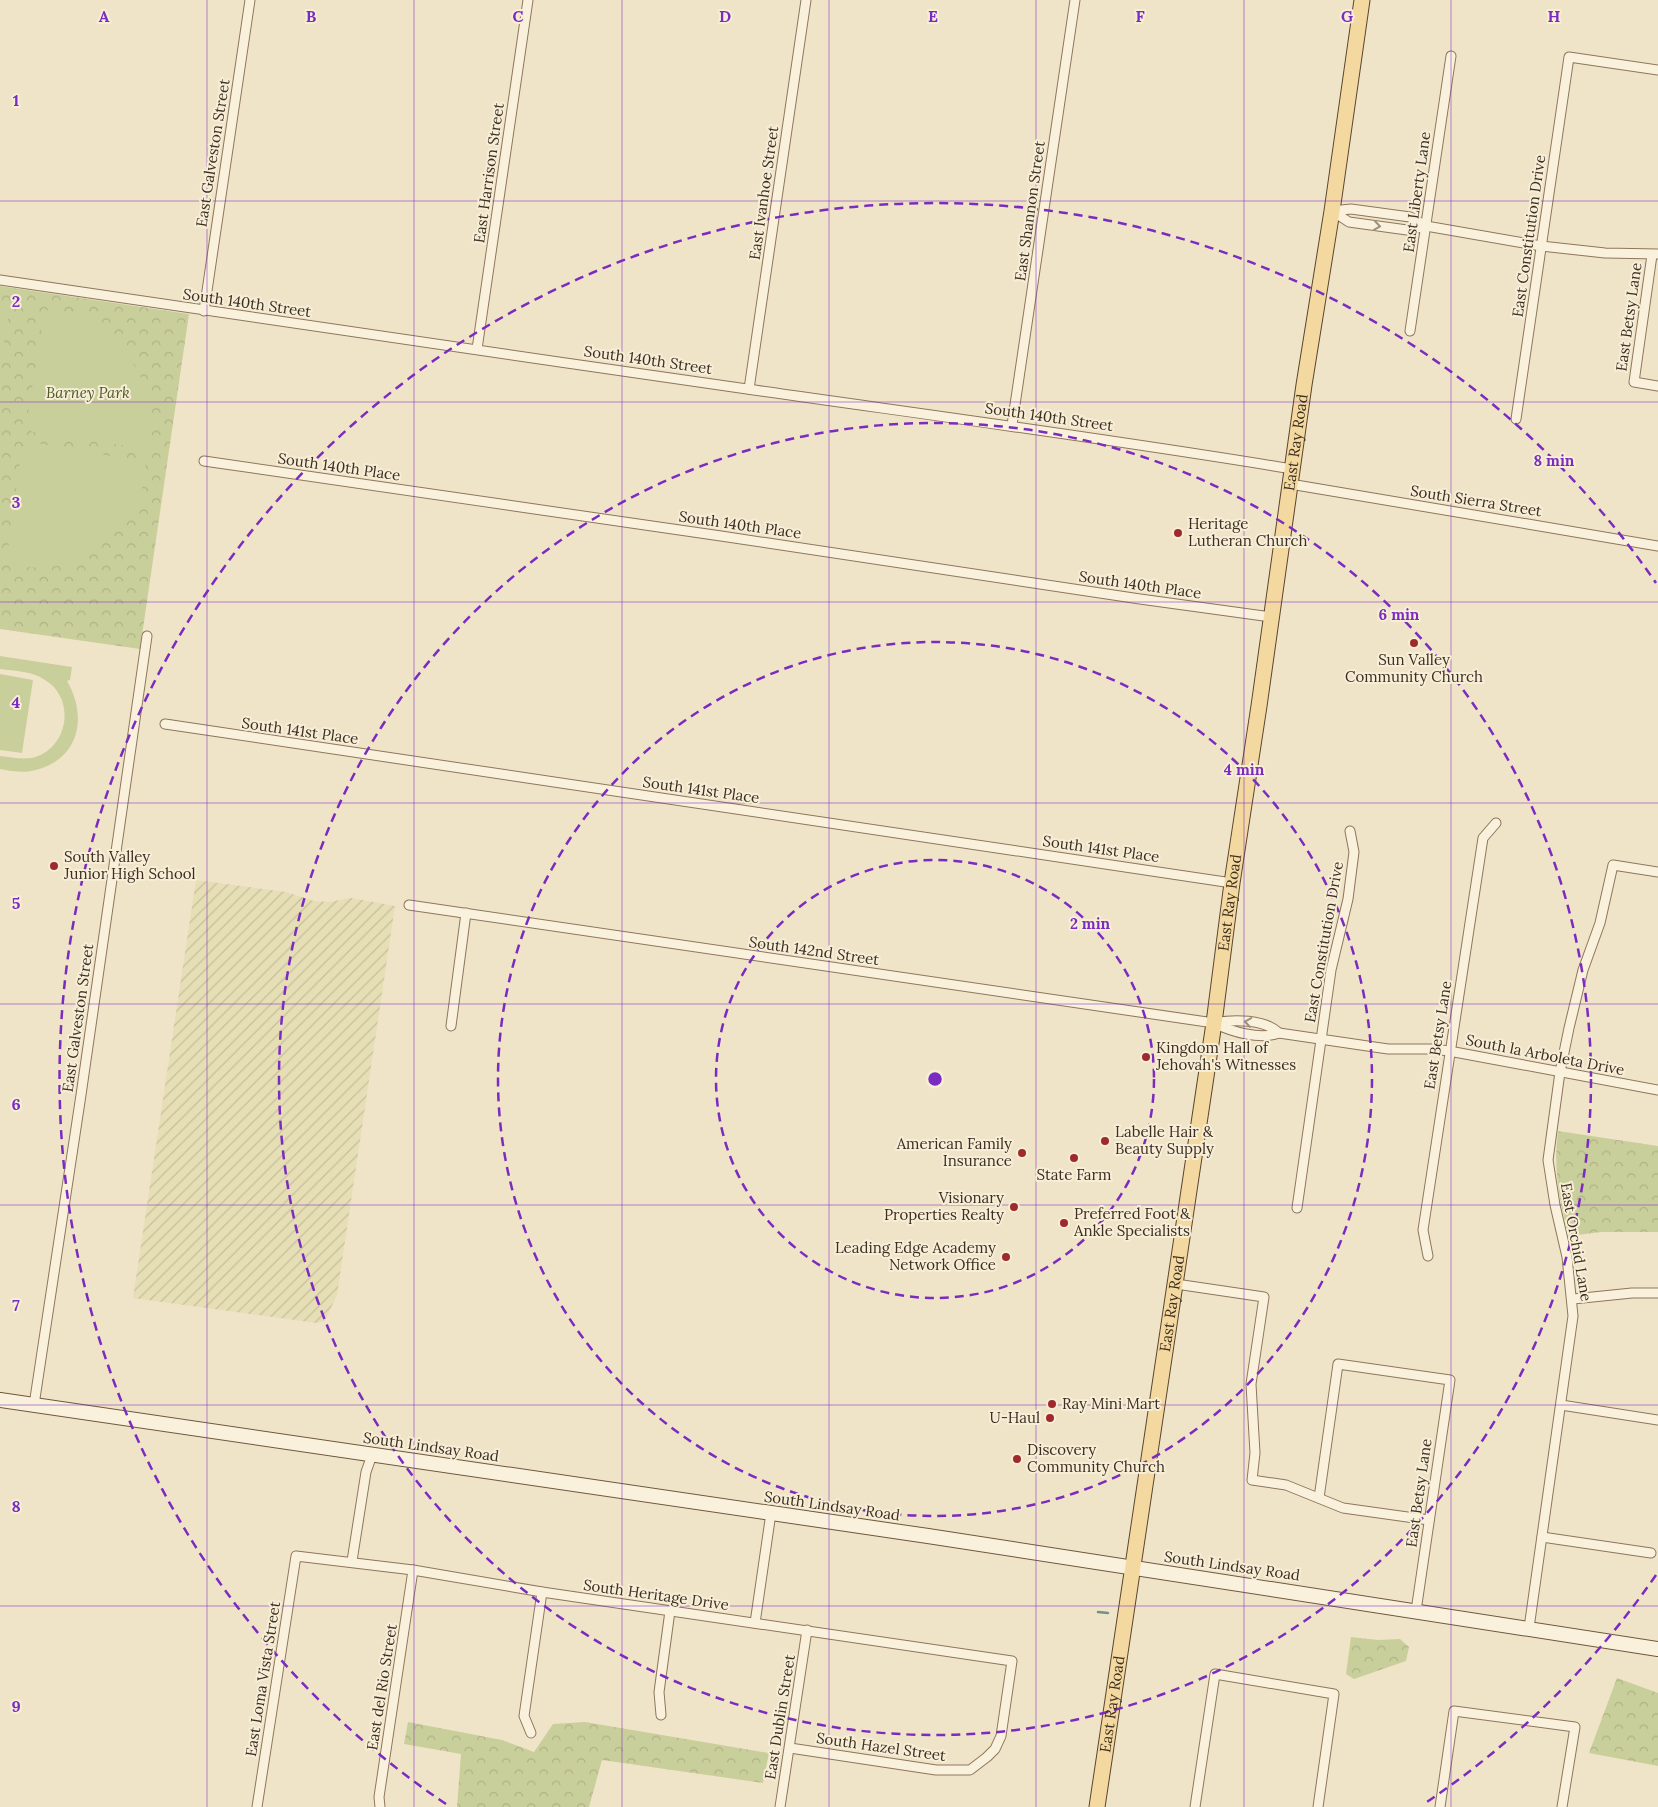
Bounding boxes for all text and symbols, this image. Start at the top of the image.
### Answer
text: A [99,6,110,26]
text: B [306,6,317,26]
text: C [512,6,524,26]
text: D [719,6,731,26]
text: E [928,6,938,26]
text: F [1135,6,1145,26]
text: G [1341,6,1353,26]
text: H [1548,6,1561,26]
street label: East Galveston Street [191,77,234,228]
text: 1 [13,90,19,110]
street label: East Harrison Street [469,101,508,244]
street label: East Ivanhoe Street [745,124,782,261]
street label: East Liberty Lane [1399,130,1434,254]
street label: East Shannon Street [1010,139,1049,282]
street label: East Constitution Drive [1508,154,1549,318]
one-way arrow [1373,220,1381,231]
street label: East Betsy Lane [1611,261,1646,373]
street label: South 140th Street [182,284,313,321]
text: 2 [12,291,20,311]
street label: South 140th Street [583,341,714,378]
park label: Barney Park [46,383,130,402]
street label: East Ray Road [1279,393,1312,492]
street label: South 140th Street [984,398,1115,435]
street label: South 140th Place [277,449,402,485]
text: 8 min [1534,451,1575,470]
street label: South Sierra Street [1409,481,1543,520]
text: 3 [12,492,21,512]
street label: South 140th Place [678,507,803,543]
place label: Heritage Lutheran Church [1188,514,1308,550]
marker: Heritage Lutheran Church [1172,527,1184,539]
street label: South 140th Place [1078,567,1203,603]
text: 6 min [1379,605,1420,624]
marker: Sun Valley Community Church [1408,637,1420,649]
place label: Sun Valley Community Church [1345,650,1483,686]
text: 4 [12,692,21,712]
street label: South 141st Place [241,713,360,748]
text: 4 min [1224,760,1265,779]
street label: South 141st Place [642,772,761,807]
street label: South 141st Place [1042,831,1161,866]
place label: South Valley Junior High School [63,847,196,883]
street label: East Ray Road [1213,853,1245,952]
marker: South Valley Junior High School [48,860,60,872]
street label: East Constitution Drive [1300,860,1347,1024]
text: 5 [12,893,21,913]
text: 2 min [1070,914,1111,933]
street label: South 142nd Street [748,932,881,969]
street label: East Galveston Street [58,942,97,1093]
street label: East Betsy Lane [1420,979,1455,1091]
one-way arrow [1243,1018,1252,1028]
street label: South la Arboleta Drive [1464,1030,1626,1079]
place label: Kingdom Hall of Jehovah's Witnesses [1155,1038,1296,1074]
marker: Kingdom Hall of Jehovah's Witnesses [1140,1051,1152,1063]
centre of rings [926,1070,944,1088]
text: 6 [11,1094,21,1114]
place label: Labelle Hair & Beauty Supply [1115,1122,1214,1158]
place label: American Family Insurance [896,1134,1012,1170]
marker: Labelle Hair & Beauty Supply [1099,1135,1111,1147]
marker: American Family Insurance [1016,1147,1028,1159]
marker: State Farm [1068,1152,1080,1164]
place label: State Farm [1036,1165,1112,1184]
street label: East Orchid Lane [1557,1181,1596,1303]
place label: Visionary Properties Realty [884,1188,1004,1224]
marker: Visionary Properties Realty [1008,1201,1020,1213]
place label: Preferred Foot & Ankle Specialists [1073,1204,1191,1240]
marker: Preferred Foot & Ankle Specialists [1058,1217,1070,1229]
place label: Leading Edge Academy Network Office [835,1238,996,1274]
marker: Leading Edge Academy Network Office [1000,1251,1012,1263]
street label: East Ray Road [1155,1254,1188,1353]
text: 7 [12,1295,20,1315]
place label: Ray Mini Mart [1062,1394,1160,1413]
marker: Ray Mini Mart [1046,1398,1058,1410]
place label: U-Haul [989,1408,1040,1427]
marker: U-Haul [1044,1412,1056,1424]
street label: South Lindsay Road [362,1428,500,1465]
street label: East Betsy Lane [1401,1437,1436,1549]
place label: Discovery Community Church [1027,1440,1165,1476]
marker: Discovery Community Church [1011,1453,1023,1465]
street label: South Lindsay Road [763,1487,901,1524]
text: 8 [11,1496,21,1516]
street label: South Lindsay Road [1163,1547,1301,1584]
street label: South Heritage Drive [582,1575,730,1614]
street label: East Loma Vista Street [241,1600,284,1758]
street label: East del Rio Street [362,1622,401,1752]
street label: East Dublin Street [760,1653,799,1781]
street label: East Ray Road [1095,1654,1128,1754]
text: 9 [11,1696,21,1716]
street label: South Hazel Street [815,1728,947,1765]

